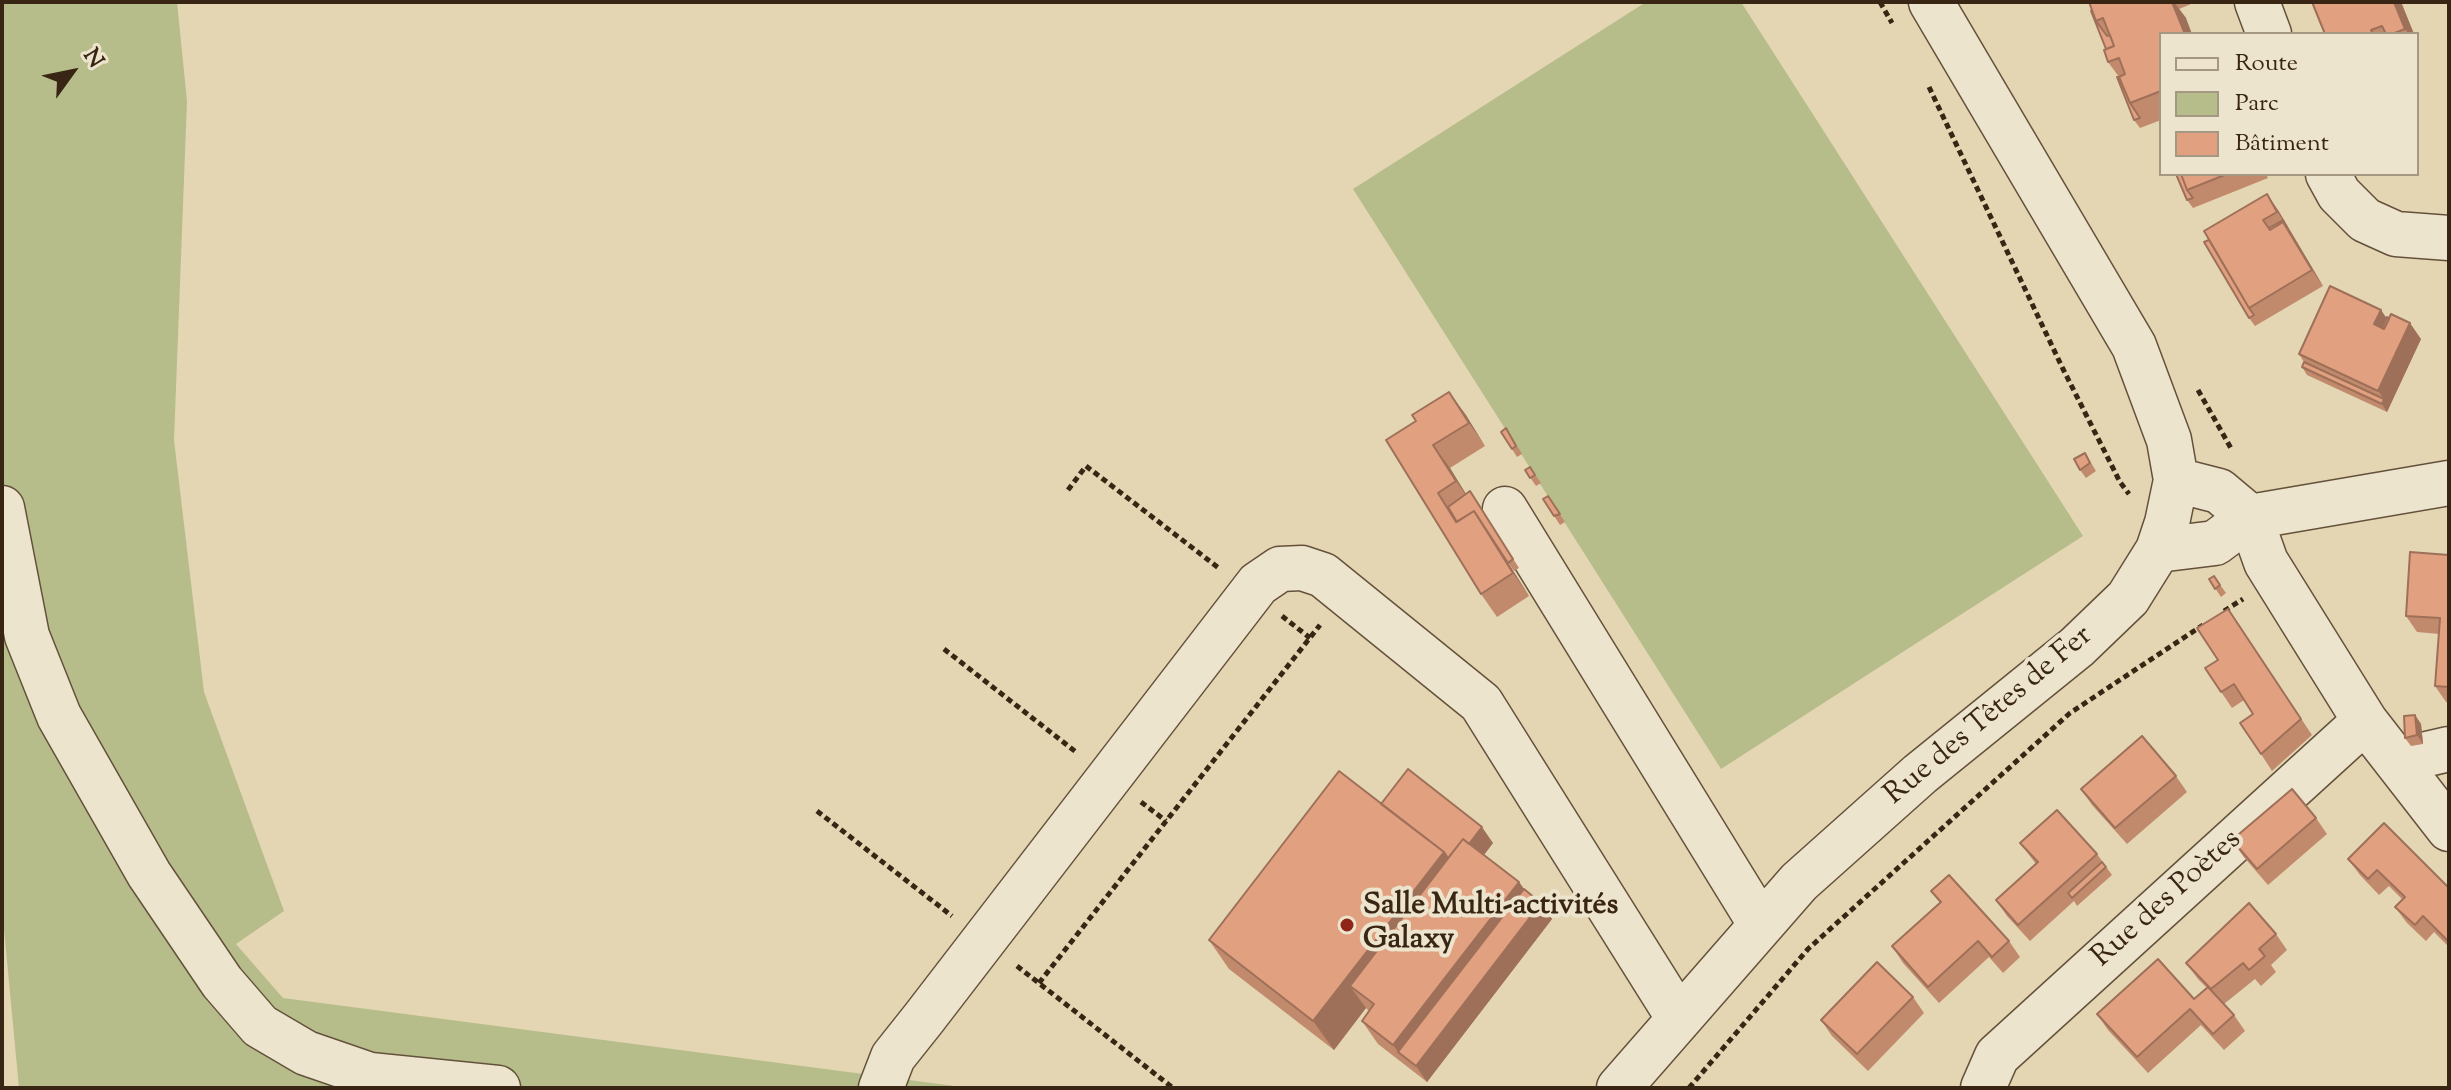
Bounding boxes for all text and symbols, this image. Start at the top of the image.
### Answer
north arrow [32,32,112,112]
legend [2159,32,2419,176]
text: N [74,43,110,75]
text: Route [2235,47,2298,81]
text: Parc [2235,87,2279,121]
text: Bâtiment [2235,127,2329,161]
street label: Rue des Têtes de Fer [1879,620,2101,814]
street label: Rue des Poètes [2086,823,2250,977]
place label: Salle Multi-activités Galaxy [1363,890,1618,960]
marker: Salle Multi-activités Galaxy [1338,916,1356,934]

